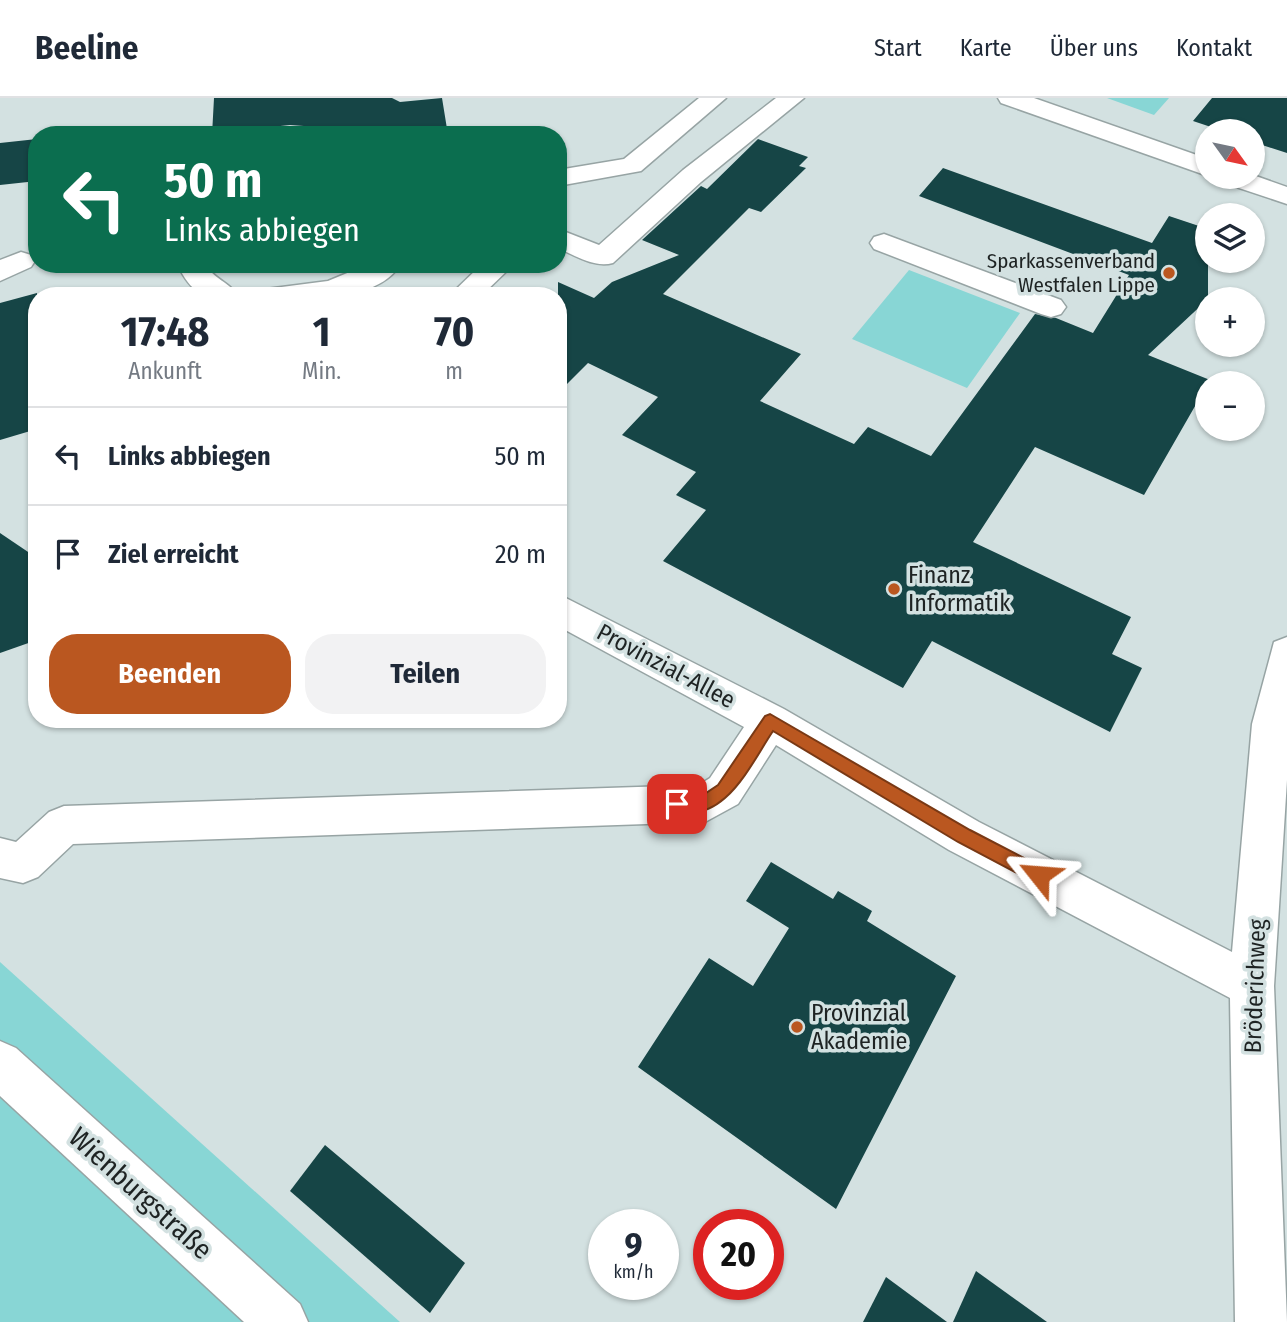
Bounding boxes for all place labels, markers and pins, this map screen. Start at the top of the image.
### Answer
place label: Sparkassenverband Westfalen Lippe [987,248,1155,298]
marker: Sparkassenverband Westfalen Lippe [1161,265,1177,281]
place label: Finanz Informatik [908,561,1011,617]
marker: Finanz Informatik [886,581,902,597]
pin [647,774,707,834]
place label: Provinzial Akademie [811,999,907,1055]
marker: Provinzial Akademie [789,1019,805,1035]

